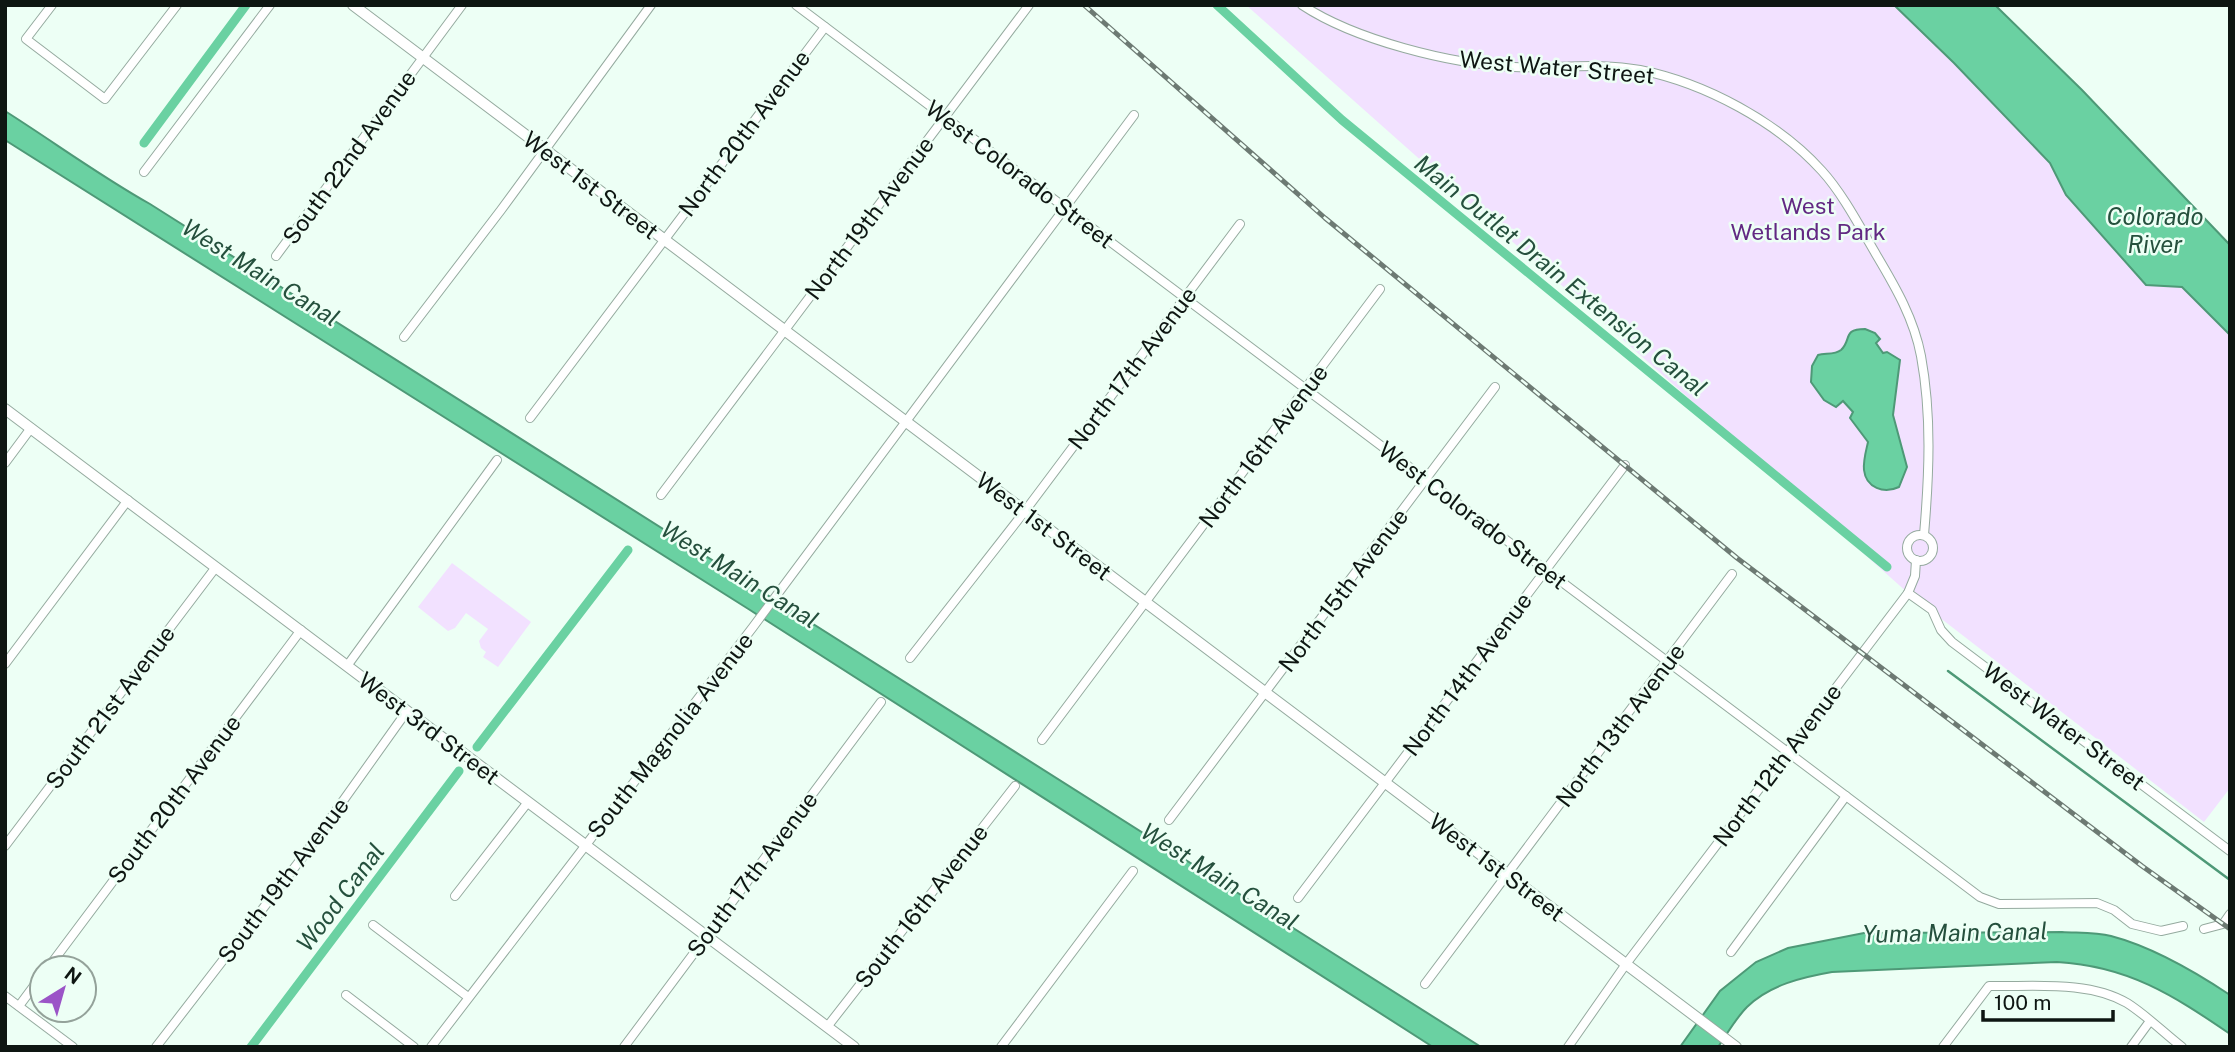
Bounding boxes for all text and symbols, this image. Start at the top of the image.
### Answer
street label: North 20th Avenue [673,45,815,221]
street label: West Water Street [1458,45,1656,89]
street label: South 22nd Avenue [277,65,421,249]
street label: West Colorado Street [921,94,1119,254]
street label: West 1st Street [518,125,664,245]
street label: North 19th Avenue [799,131,939,305]
water label: Main Outlet Drain Extension Canal [1409,148,1713,402]
park label: West Wetlands Park [1730,192,1886,245]
water label: Colorado River [2107,202,2203,258]
water label: West Main Canal [177,212,345,332]
street label: North 17th Avenue [1062,281,1202,455]
street label: North 16th Avenue [1193,359,1333,533]
street label: West Colorado Street [1374,435,1572,595]
street label: West 1st Street [971,466,1117,586]
street label: North 15th Avenue [1273,503,1413,677]
water label: West Main Canal [656,514,824,634]
street label: North 14th Avenue [1397,587,1537,761]
street label: South 21st Avenue [40,620,180,794]
street label: South Magnolia Avenue [581,627,759,843]
street label: North 13th Avenue [1550,638,1690,812]
street label: West Water Street [1978,656,2150,796]
street label: West 3rd Street [353,666,505,790]
street label: North 12th Avenue [1707,678,1847,852]
street label: South 20th Avenue [102,709,246,889]
street label: South 17th Avenue [681,786,823,962]
street label: South 19th Avenue [212,792,354,968]
street label: West 1st Street [1424,807,1570,927]
water label: West Main Canal [1136,816,1304,936]
street label: South 16th Avenue [849,819,993,993]
water label: Wood Canal [290,837,390,957]
water label: Yuma Main Canal [1862,916,2048,948]
north arrow [28,954,98,1024]
text: N [61,962,86,989]
scale bar [1983,978,2112,1022]
text: 100 m [1994,990,2051,1015]

